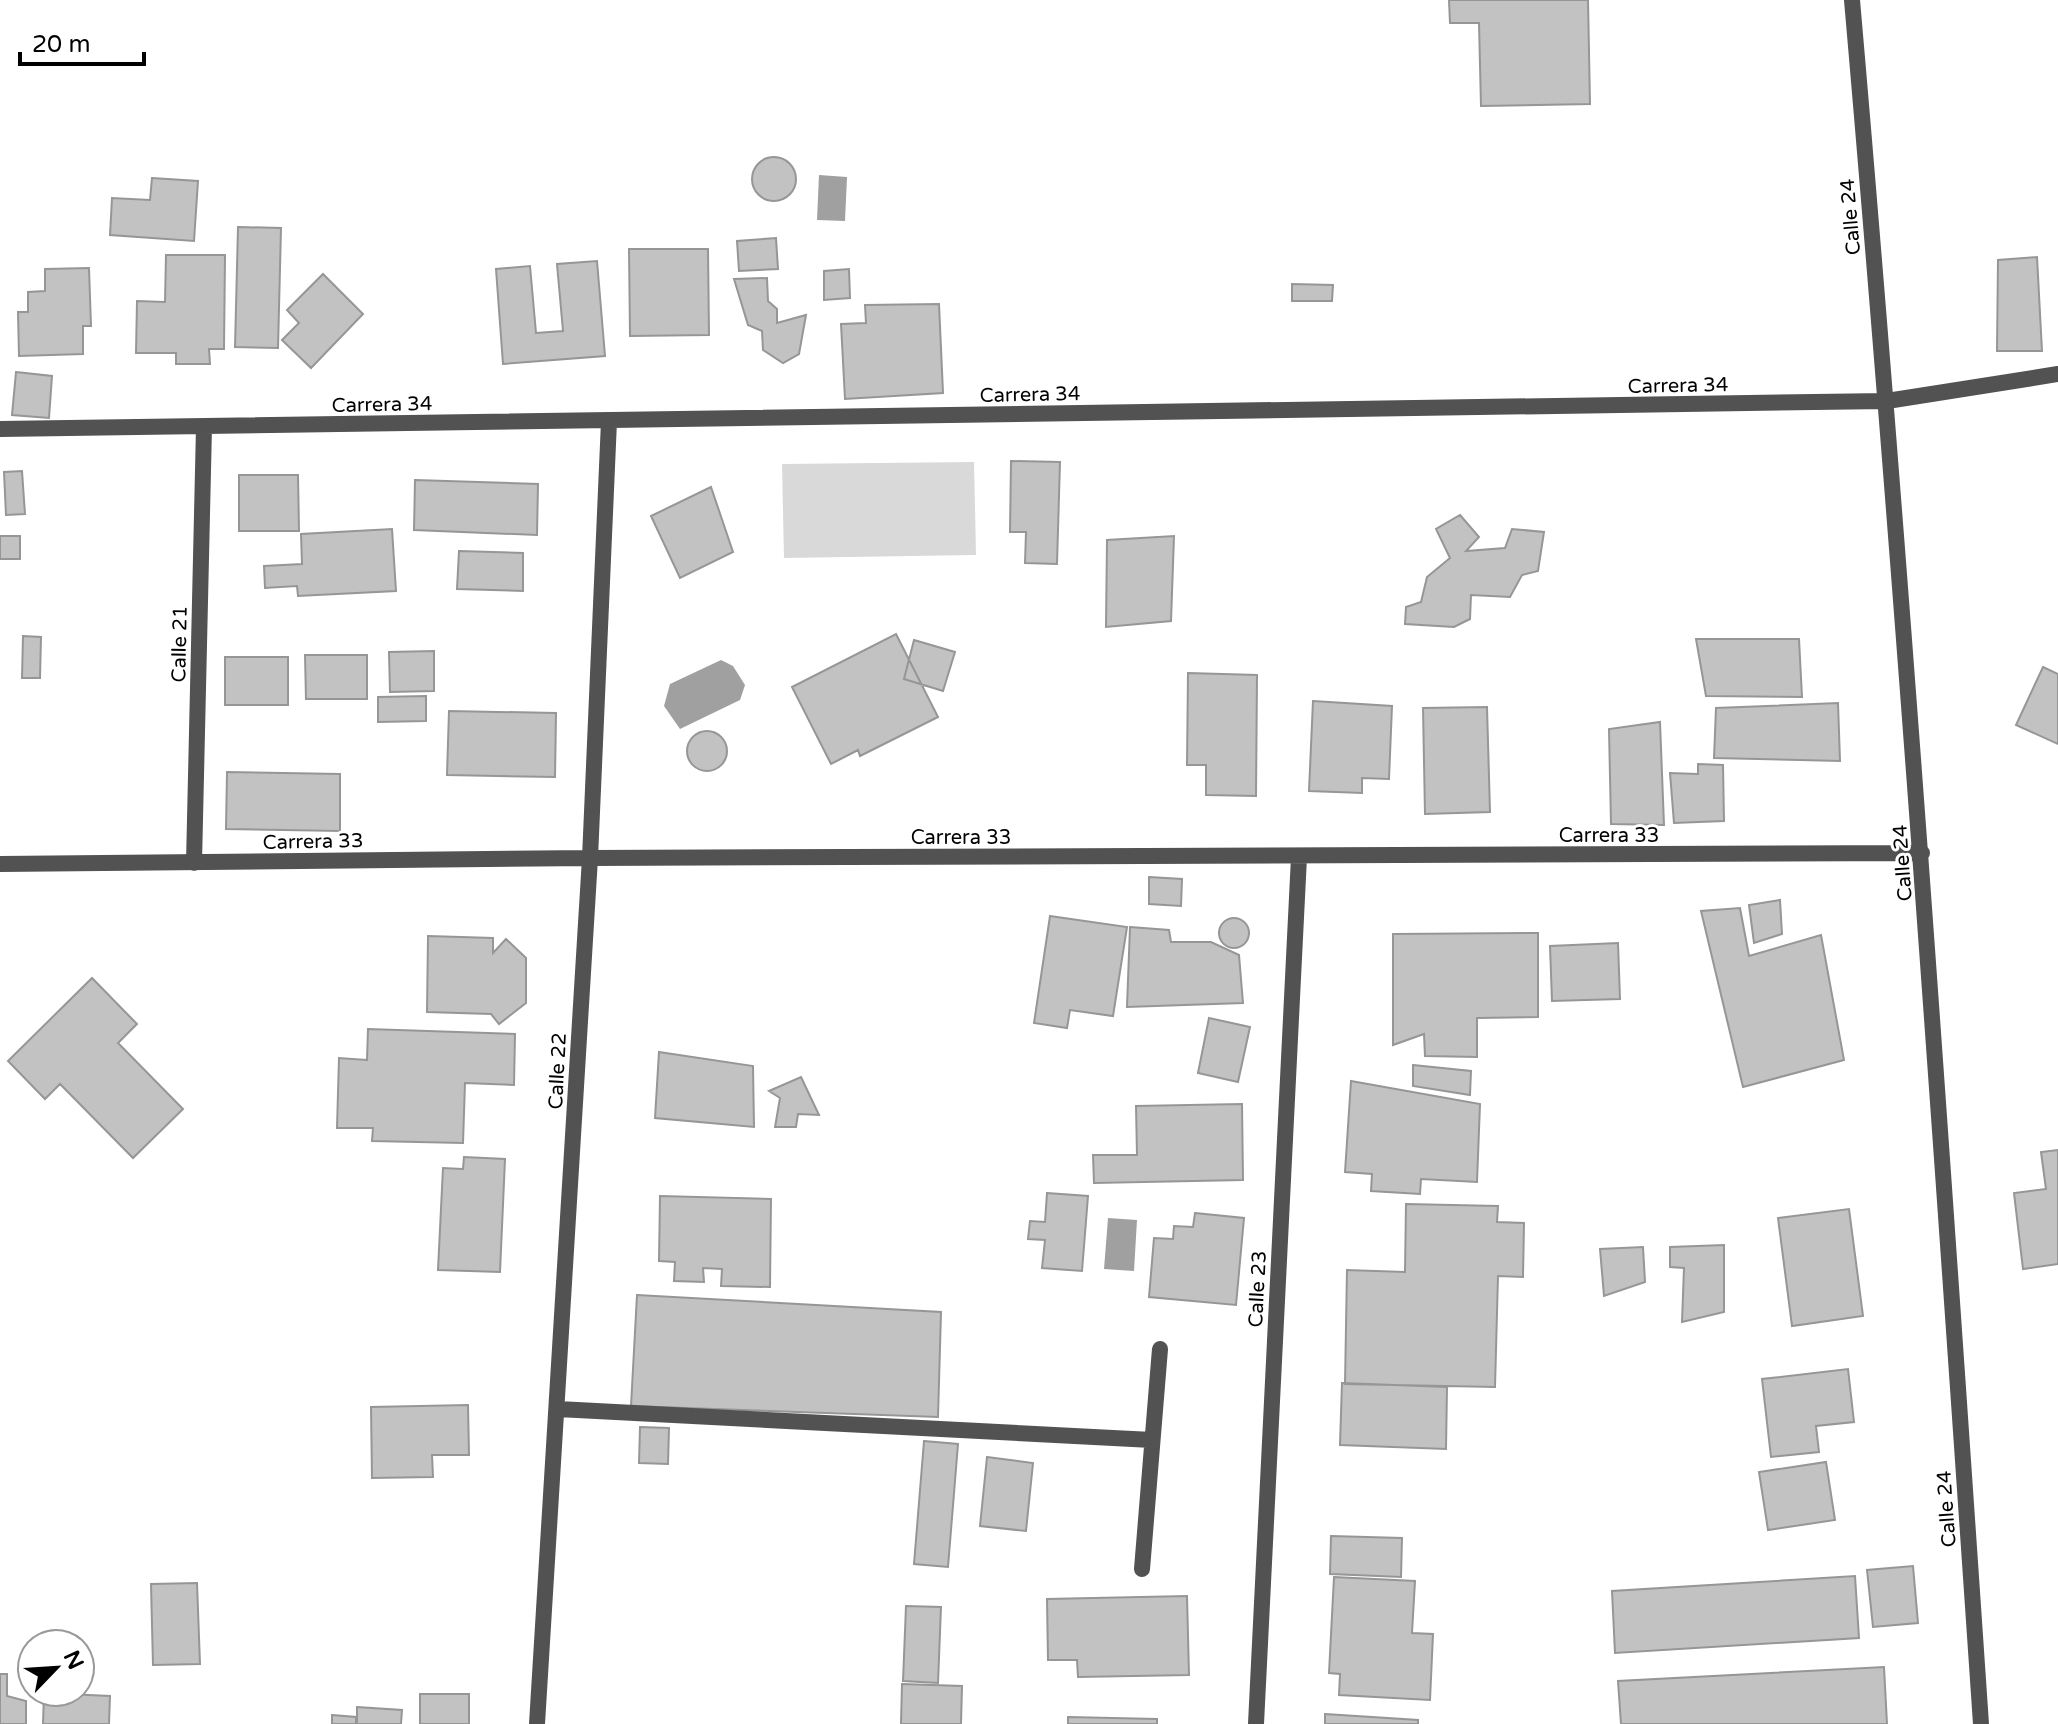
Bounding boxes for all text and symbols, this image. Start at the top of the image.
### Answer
scale bar [20,16,144,66]
text: 20 m [32,30,90,59]
street label: Calle 24 [1836,178,1866,256]
street label: Carrera 34 [1627,373,1729,399]
street label: Carrera 34 [979,382,1081,408]
street label: Carrera 34 [331,392,433,418]
street label: Calle 21 [167,605,193,683]
street label: Carrera 33 [1559,824,1659,848]
street label: Calle 24 [1888,824,1918,902]
street label: Carrera 33 [911,826,1011,850]
street label: Carrera 33 [262,829,364,855]
street label: Calle 22 [544,1032,572,1110]
street label: Calle 23 [1244,1250,1272,1328]
street label: Calle 24 [1932,1470,1962,1548]
north arrow [16,1628,96,1708]
text: N [58,1646,89,1673]

